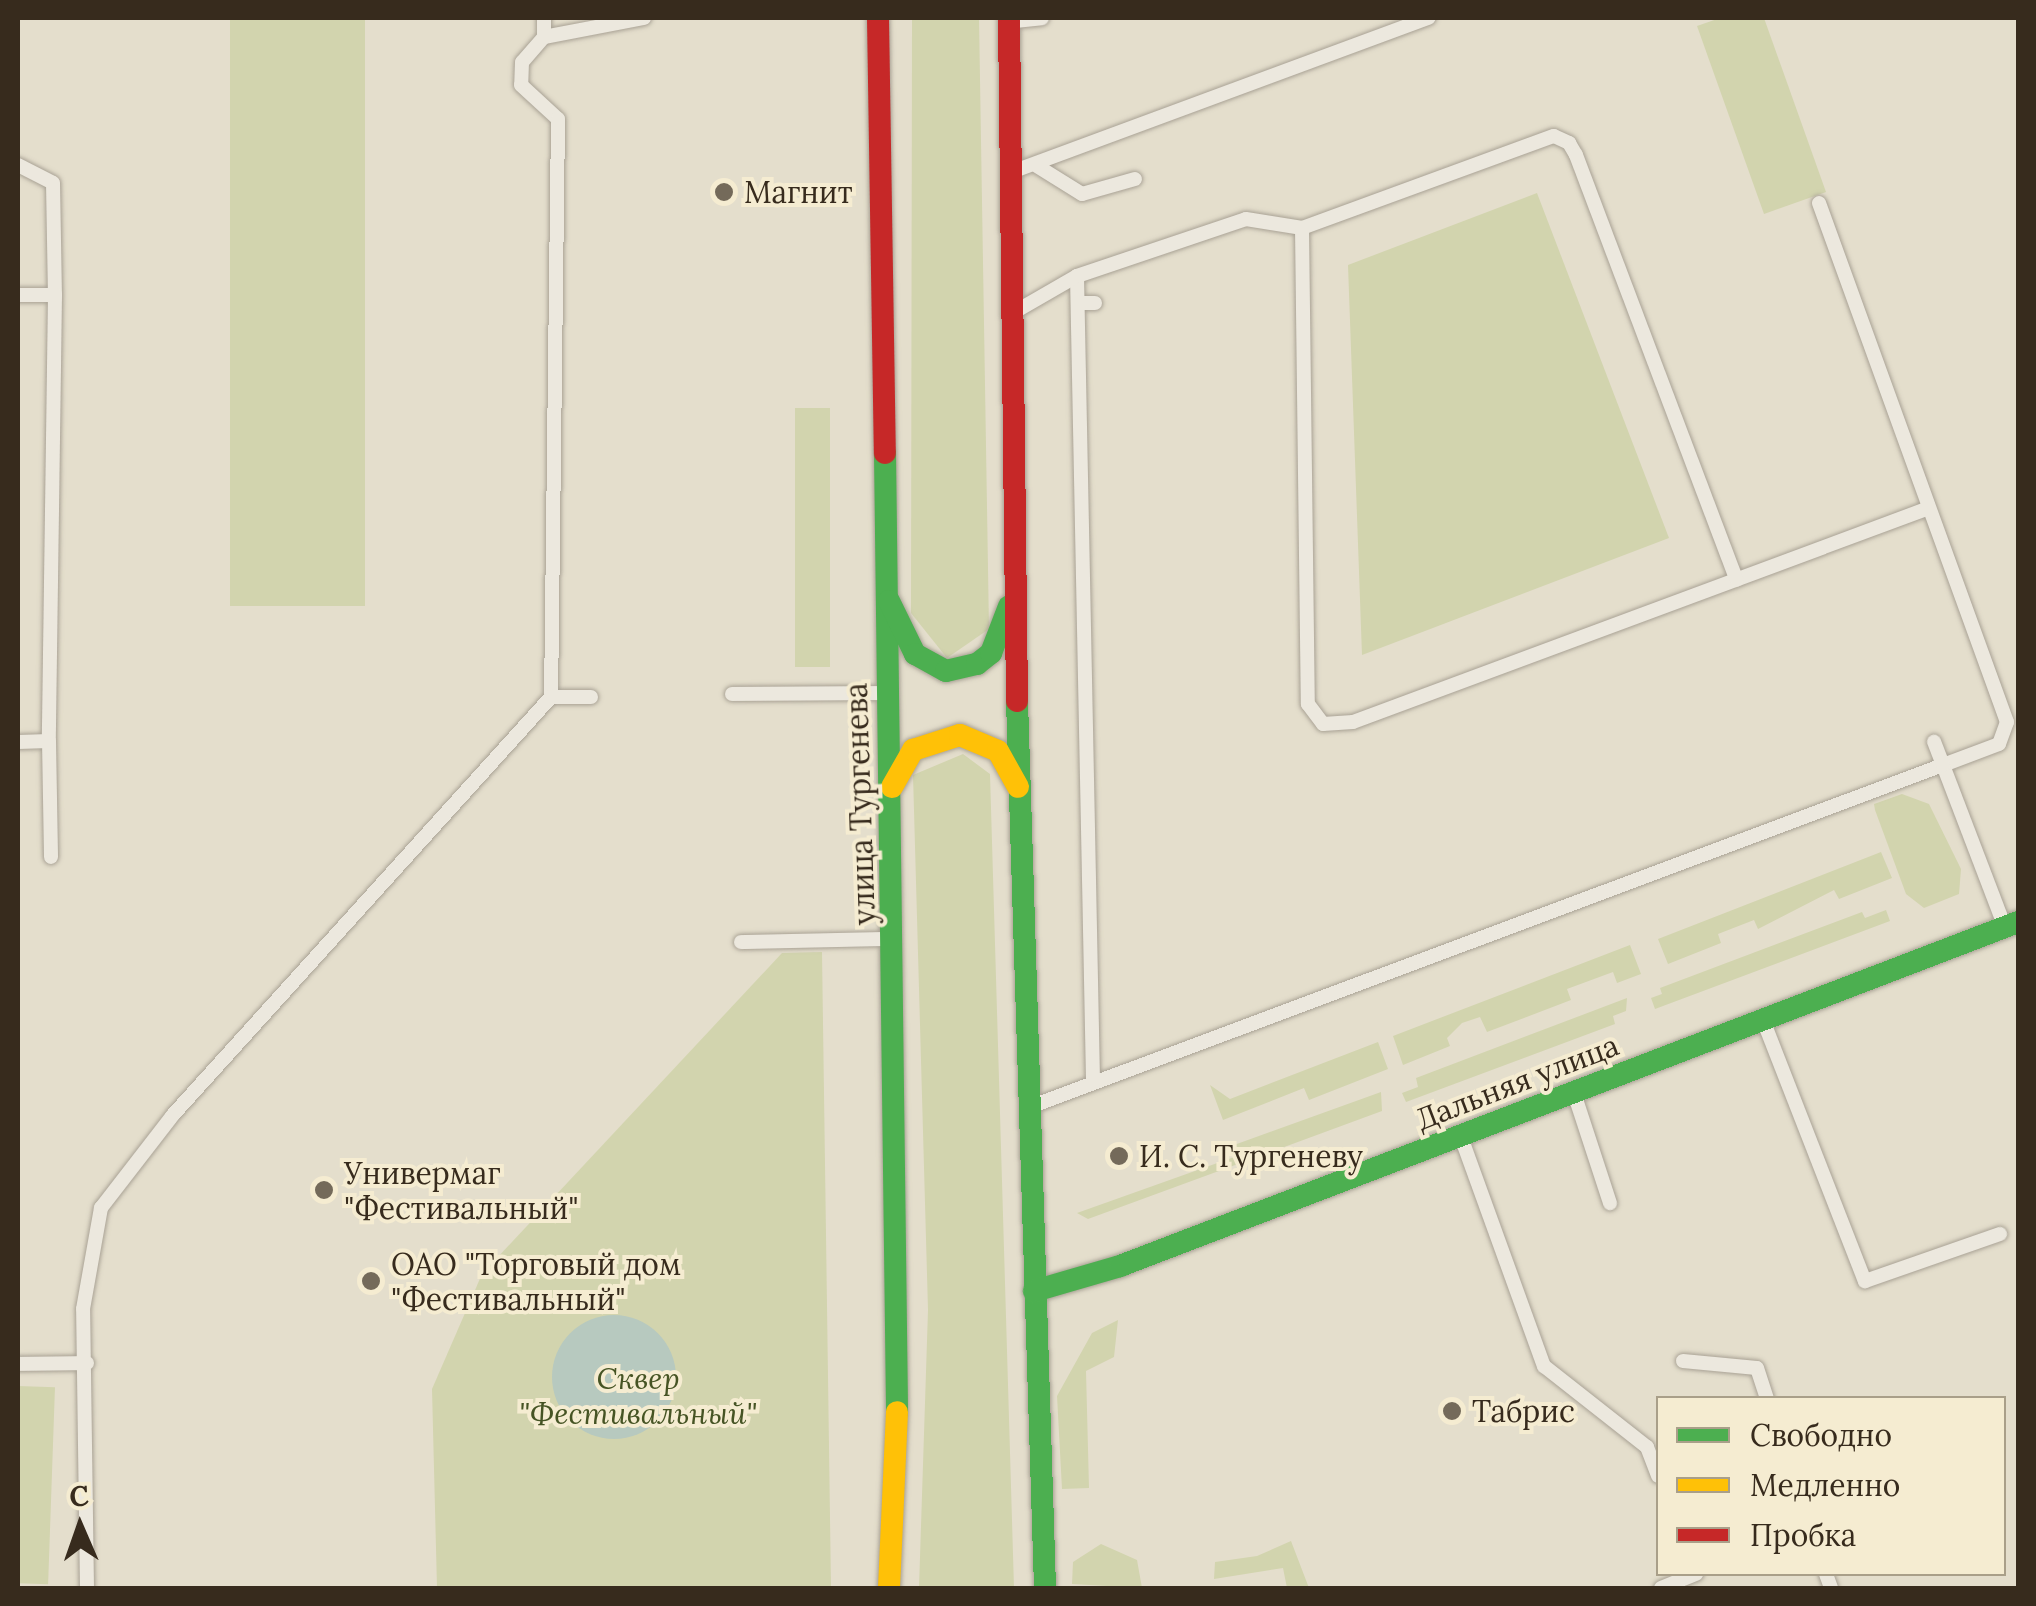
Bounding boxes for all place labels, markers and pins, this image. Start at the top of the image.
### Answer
place label: Магнит [744,174,852,210]
marker: Магнит [713,181,735,203]
place label: И. С. Тургеневу [1139,1138,1363,1174]
marker: И. С. Тургеневу [1108,1145,1130,1167]
place label: Универмаг "Фестивальный" [344,1155,579,1226]
marker: Универмаг "Фестивальный" [313,1179,335,1201]
place label: ОАО "Торговый дом "Фестивальный" [391,1246,681,1316]
marker: ОАО "Торговый дом "Фестивальный" [360,1270,382,1292]
place label: Табрис [1472,1393,1575,1429]
marker: Табрис [1441,1400,1463,1422]

